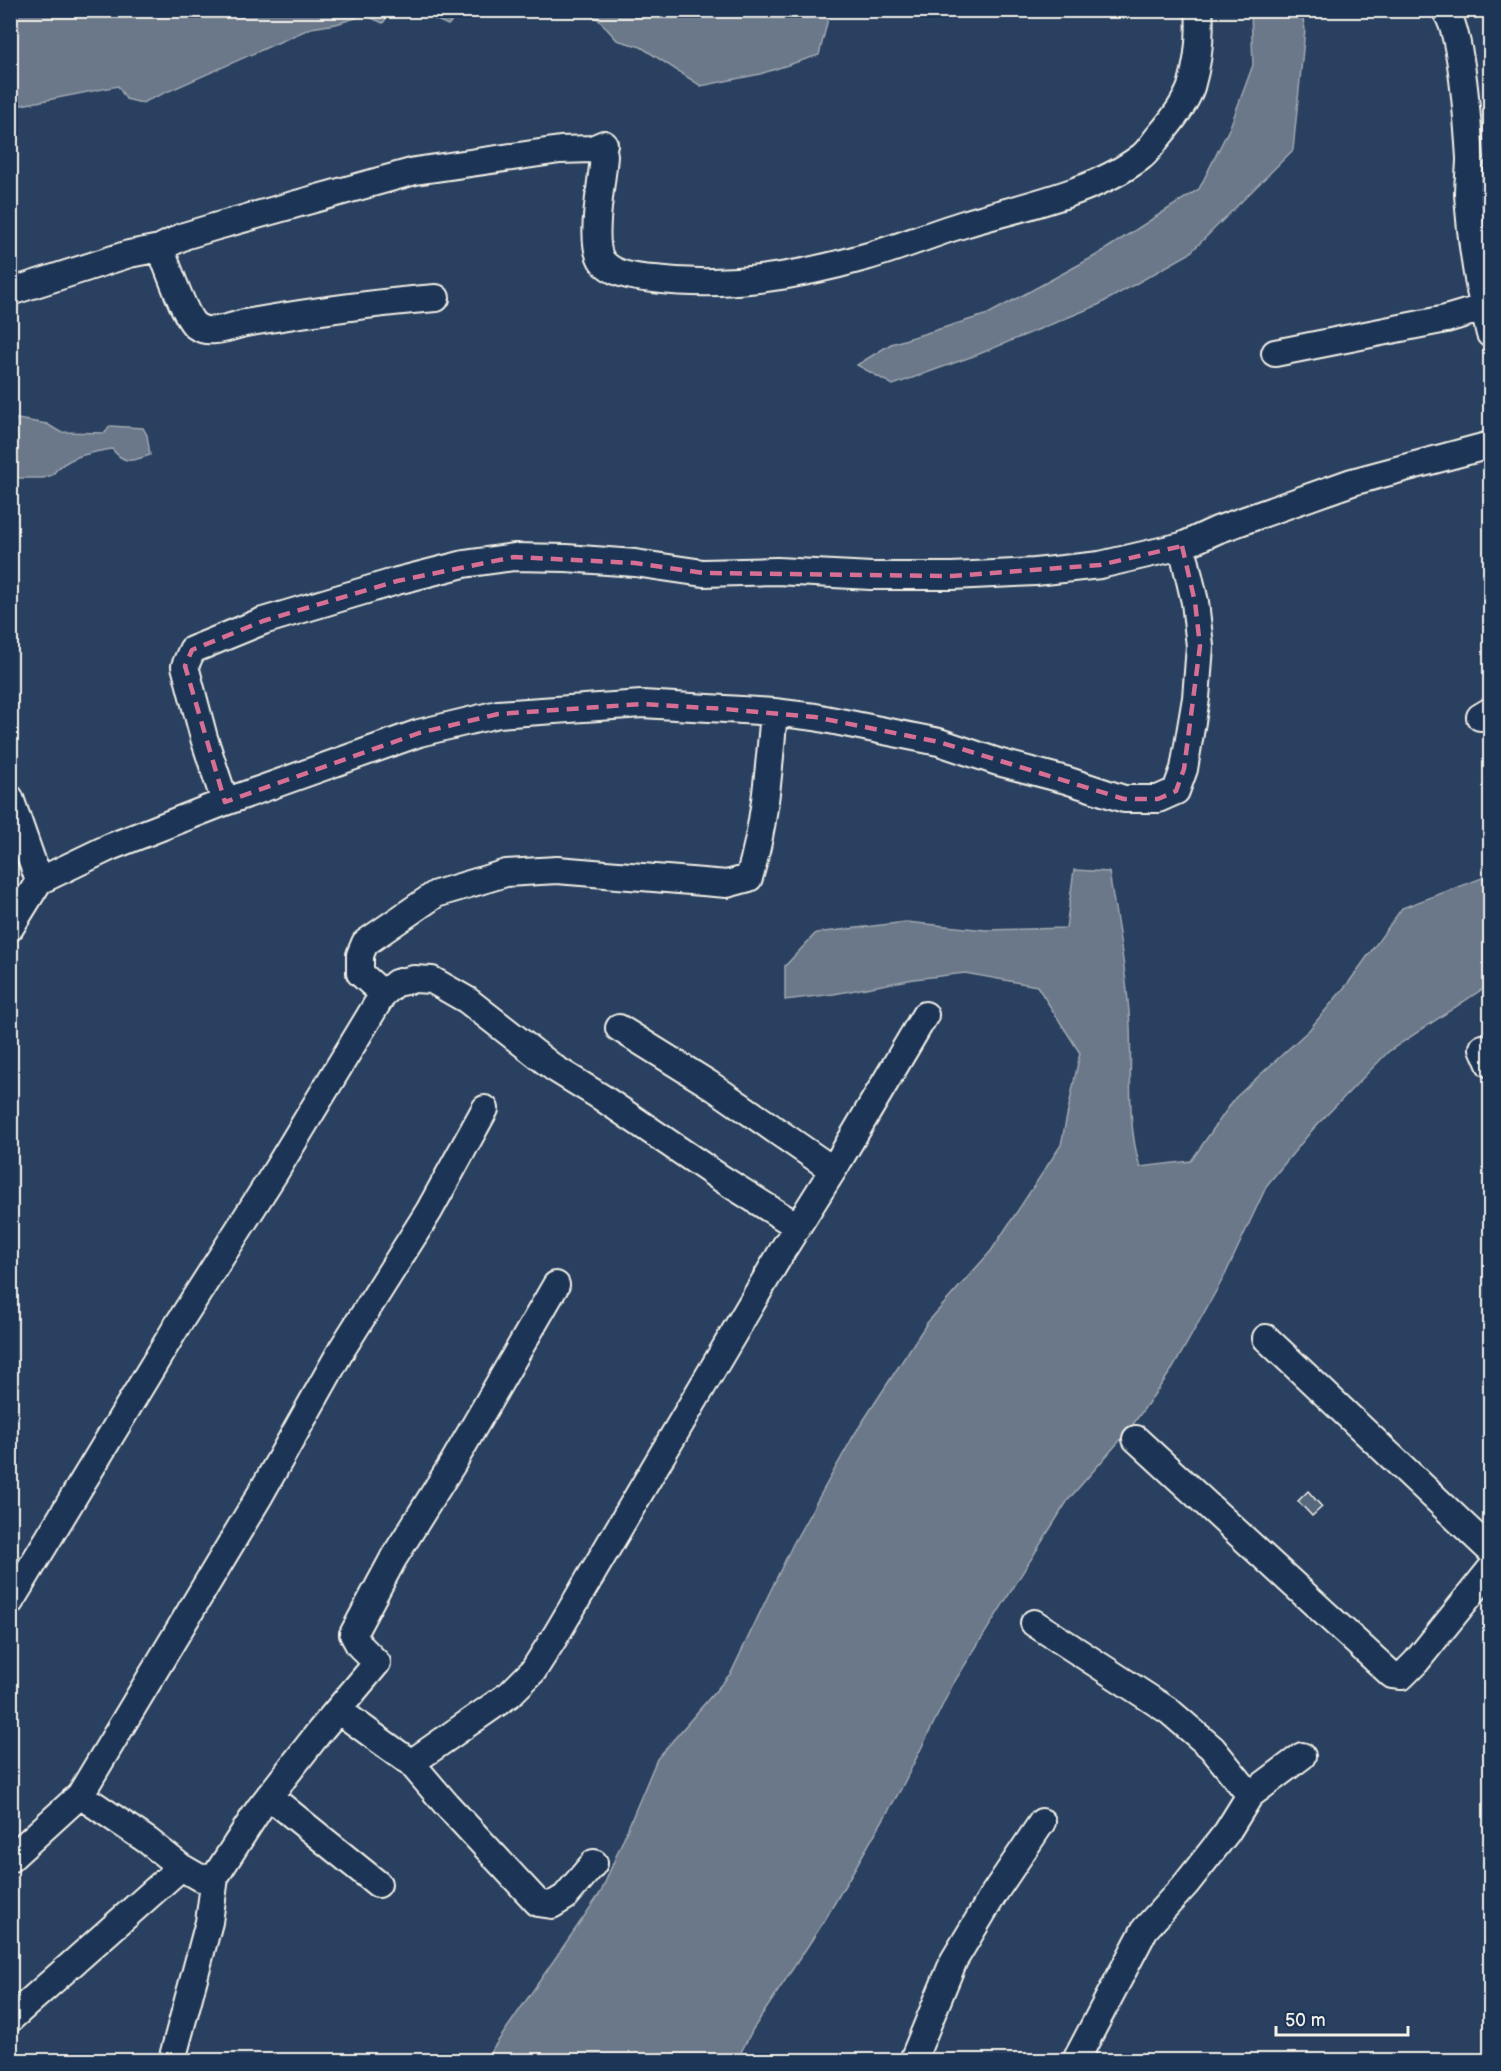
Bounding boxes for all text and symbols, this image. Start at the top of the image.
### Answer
scale bar [1276,1999,1408,2037]
text: 50 m [1285,2010,1326,2031]

